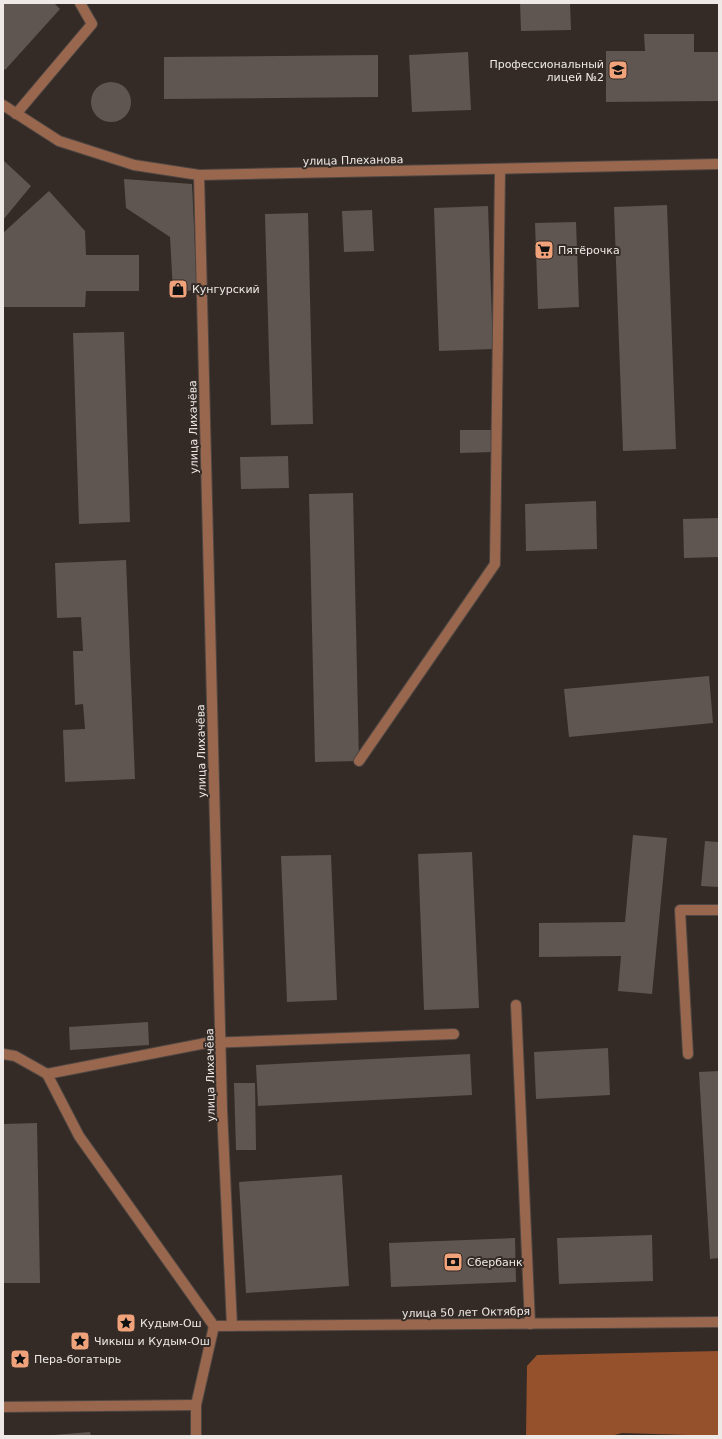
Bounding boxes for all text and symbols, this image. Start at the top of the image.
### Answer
place label: Профессиональный лицей №2 [489,58,604,84]
school or university icon: Профессиональный лицей №2 [607,59,629,81]
street label: улица Плеханова [302,153,404,168]
supermarket icon: Пятёрочка [533,239,555,261]
place label: Пятёрочка [558,244,620,257]
shop icon: Кунгурский [167,278,189,300]
place label: Кунгурский [192,283,260,296]
street label: улица Лихачёва [186,380,201,474]
street label: улица Лихачёва [194,704,209,798]
street label: улица Лихачёва [203,1028,218,1122]
bank icon: Сбербанк [442,1251,464,1273]
place label: Сбербанк [467,1256,523,1269]
street label: улица 50 лет Октября [402,1305,530,1320]
place icon: Кудым-Ош [115,1312,137,1334]
place label: Кудым-Ош [140,1317,202,1330]
place icon: Чикыш и Кудым-Ош [69,1330,91,1352]
place label: Чикыш и Кудым-Ош [94,1335,210,1348]
place icon: Пера-богатырь [9,1348,31,1370]
place label: Пера-богатырь [34,1353,121,1366]

